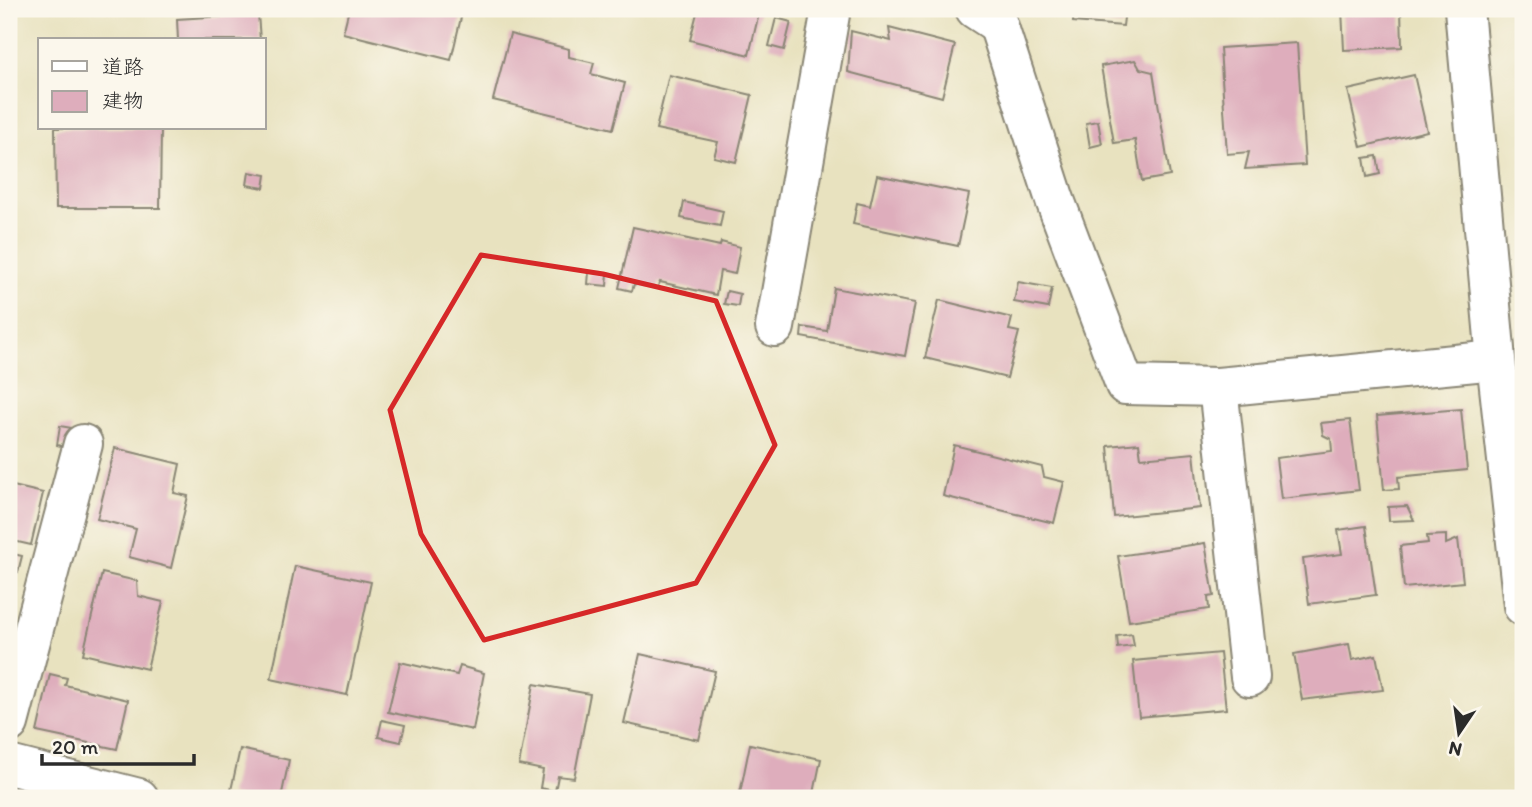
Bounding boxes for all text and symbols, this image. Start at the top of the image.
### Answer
legend [38,38,266,130]
text: 道路 [102,54,144,79]
text: 建物 [102,88,144,113]
north arrow [1424,698,1494,768]
scale bar [42,723,194,767]
text: 20 m [52,734,99,759]
text: N [1446,736,1464,762]

